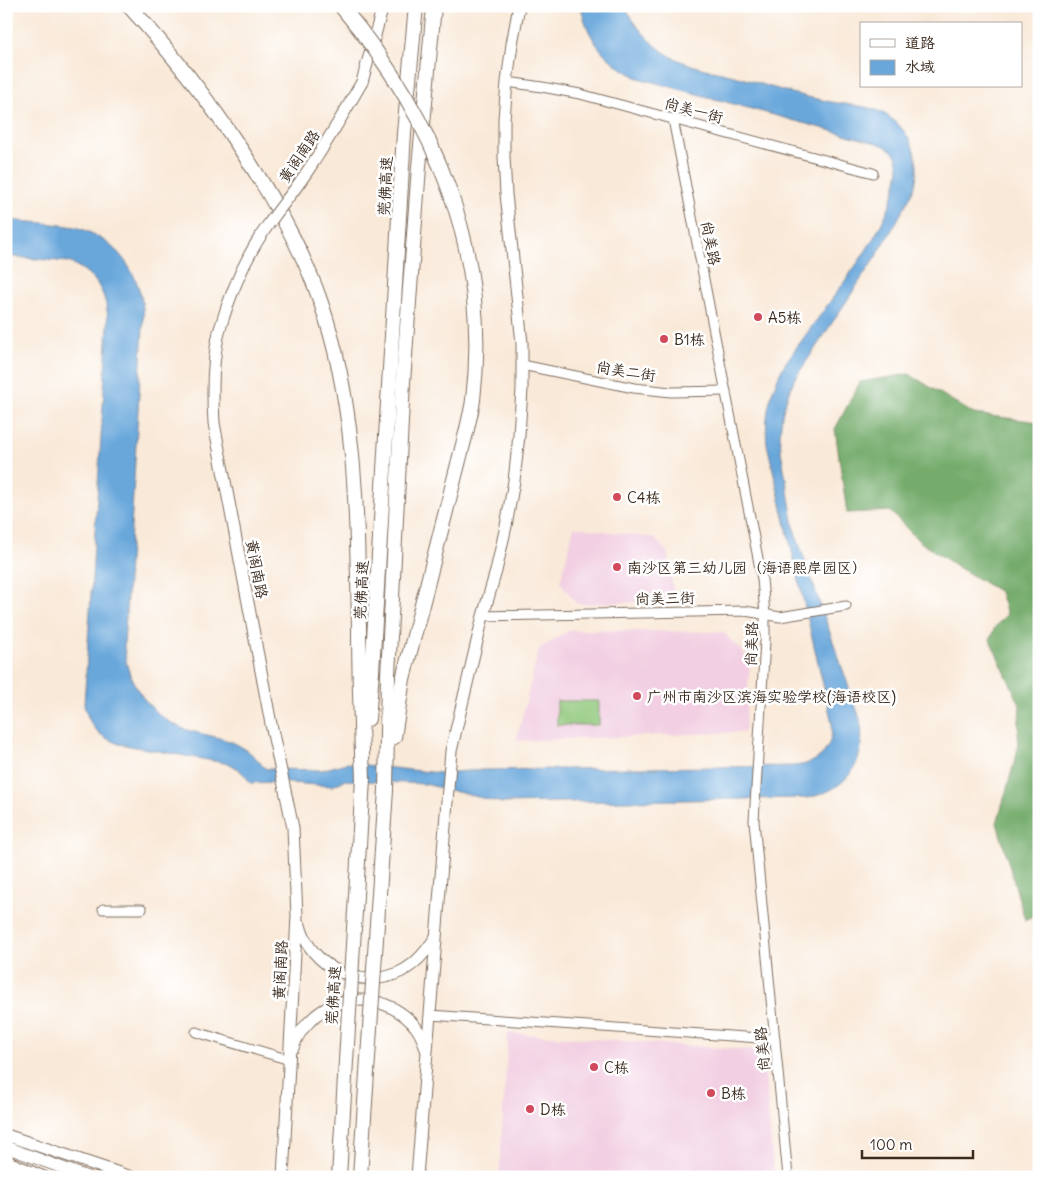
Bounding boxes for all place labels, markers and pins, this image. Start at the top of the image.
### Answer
place label: A5栋 [768,308,801,327]
marker: A5栋 [752,311,764,323]
place label: B1栋 [674,330,705,349]
marker: B1栋 [658,333,670,345]
place label: C4栋 [627,488,661,507]
marker: C4栋 [611,491,623,503]
place label: 南沙区第三幼儿园（海语熙岸园区） [627,558,867,577]
marker: 南沙区第三幼儿园（海语熙岸园区） [611,561,623,573]
place label: 广州市南沙区滨海实验学校(海语校区) [647,687,896,706]
marker: 广州市南沙区滨海实验学校(海语校区) [631,690,643,702]
place label: C栋 [604,1058,629,1077]
marker: C栋 [588,1061,600,1073]
place label: B栋 [721,1084,746,1103]
marker: B栋 [705,1087,717,1099]
place label: D栋 [540,1100,566,1119]
marker: D栋 [524,1103,536,1115]

